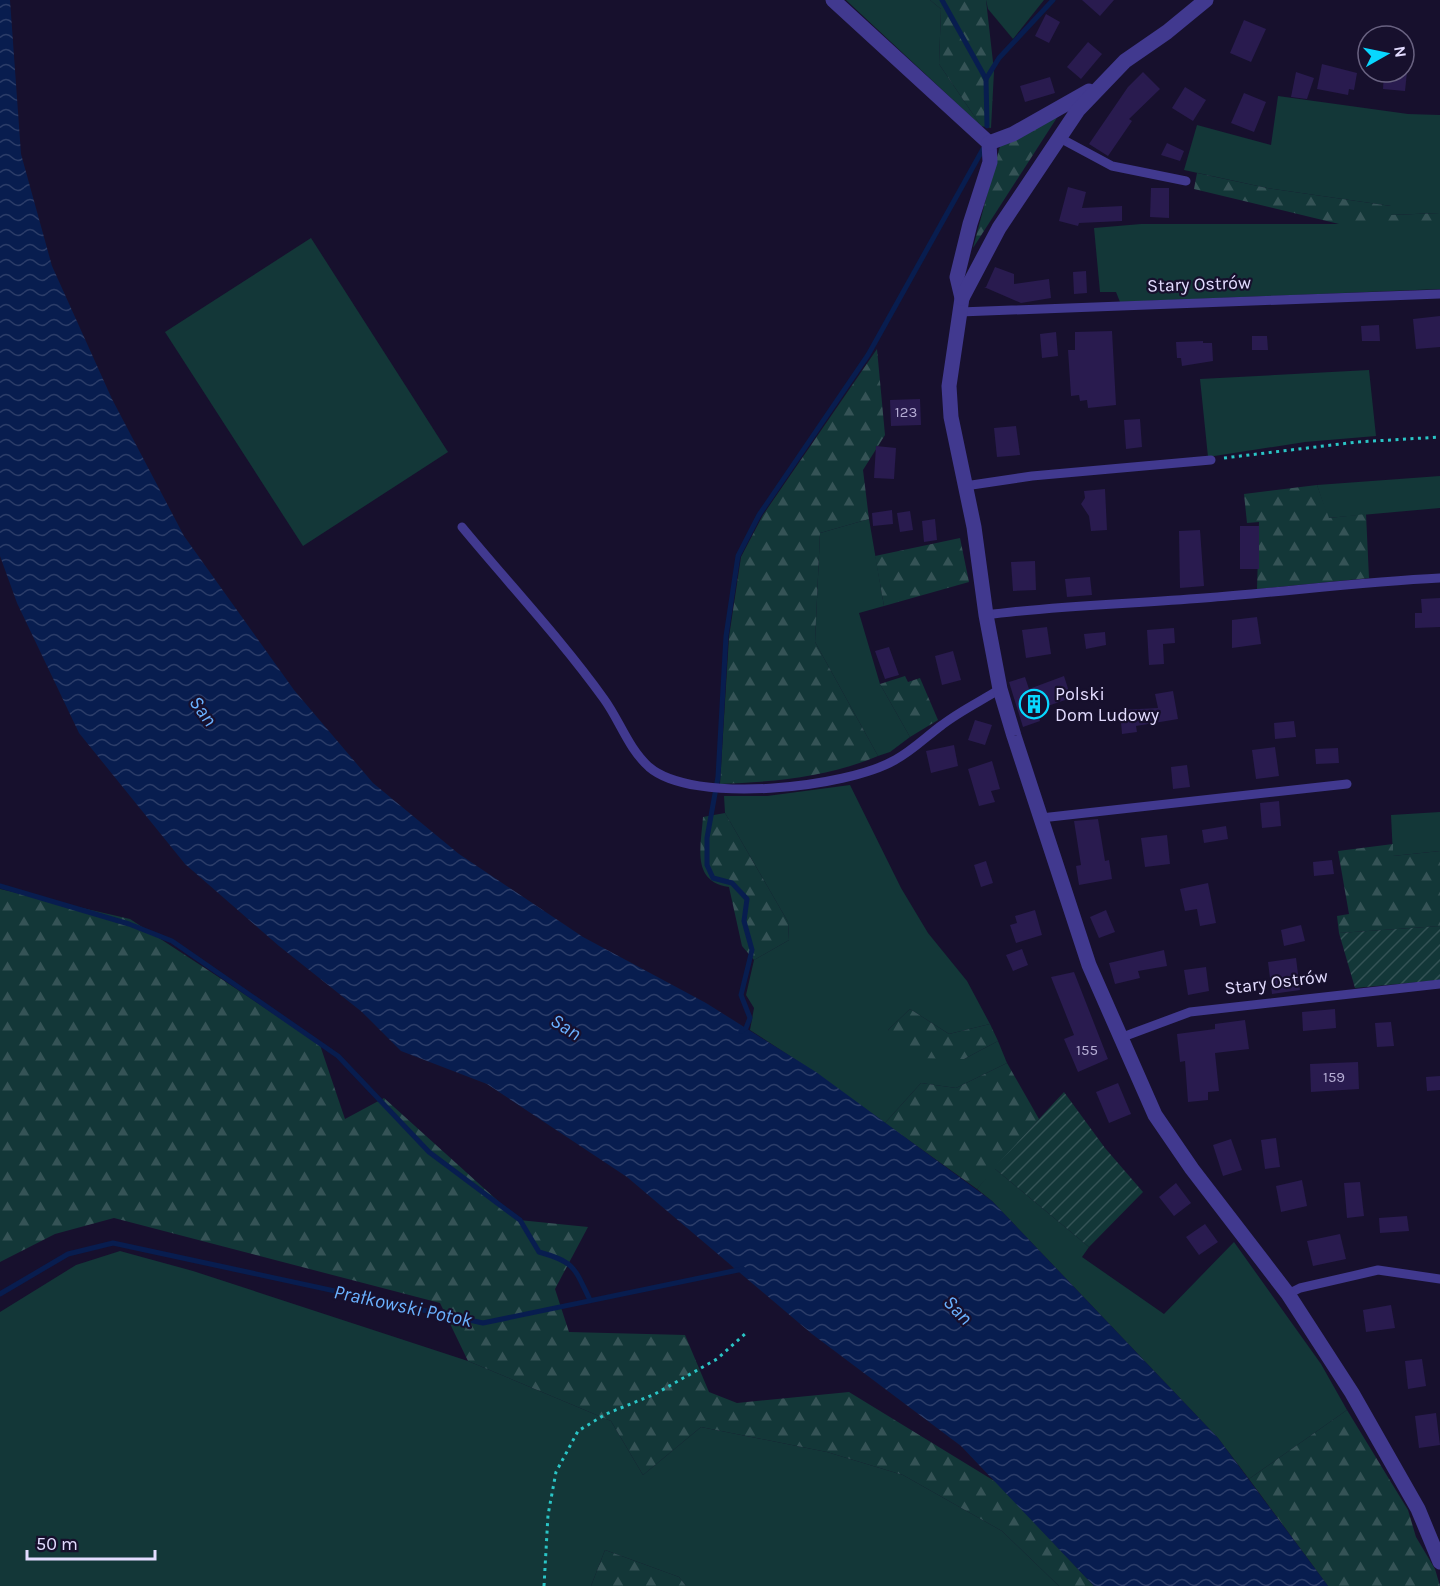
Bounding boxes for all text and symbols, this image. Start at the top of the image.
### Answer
north arrow [1356,24,1416,84]
text: N [1390,45,1411,59]
street label: Stary Ostrów [1147,271,1251,297]
house number: 123 [895,403,917,421]
place label: Polski Dom Ludowy [1055,683,1160,726]
building icon: Polski Dom Ludowy [1018,688,1050,720]
water label: San [184,691,222,731]
street label: Stary Ostrów [1223,965,1329,999]
water label: San [546,1009,586,1045]
house number: 155 [1076,1041,1098,1059]
house number: 159 [1323,1068,1345,1086]
water label: Prałkowski Potok [332,1280,475,1332]
water label: San [939,1291,977,1329]
scale bar [27,1523,154,1561]
text: 50 m [36,1533,78,1555]

